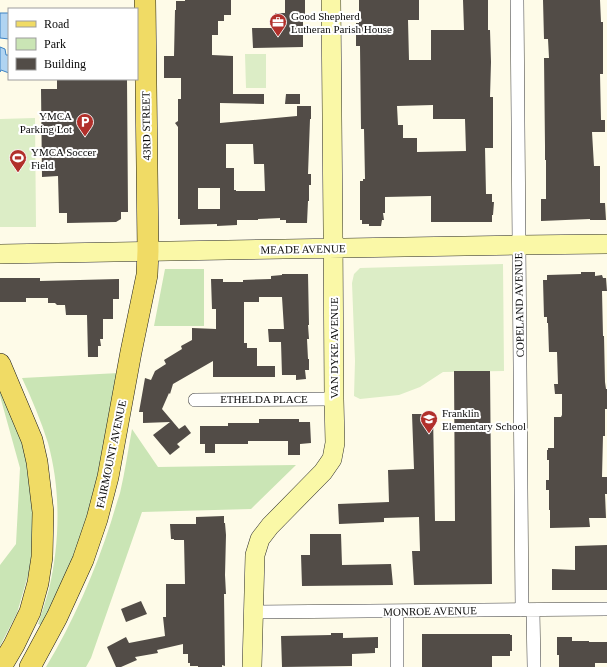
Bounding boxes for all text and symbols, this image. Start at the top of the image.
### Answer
legend [8,8,138,80]
place label: Good Shepherd Lutheran Parish House [291,10,392,35]
office icon: Good Shepherd Lutheran Parish House [268,12,288,37]
text: Road [44,17,69,31]
text: Park [44,37,66,51]
text: Building [44,57,86,71]
street label: 43RD STREET [139,91,153,161]
place label: YMCA Parking Lot [20,110,72,135]
parking icon: YMCA Parking Lot [75,112,95,137]
place label: YMCA Soccer Field [31,146,96,171]
sports icon: YMCA Soccer Field [8,148,28,173]
street label: MEADE AVENUE [260,242,346,256]
street label: COPELAND AVENUE [512,252,526,357]
street label: VAN DYKE AVENUE [328,297,340,399]
street label: ETHELDA PLACE [220,393,308,405]
street label: FAIRMOUNT AVENUE [94,399,128,509]
place label: Franklin Elementary School [442,407,526,432]
school or university icon: Franklin Elementary School [419,409,439,434]
street label: MONROE AVENUE [383,604,477,618]

